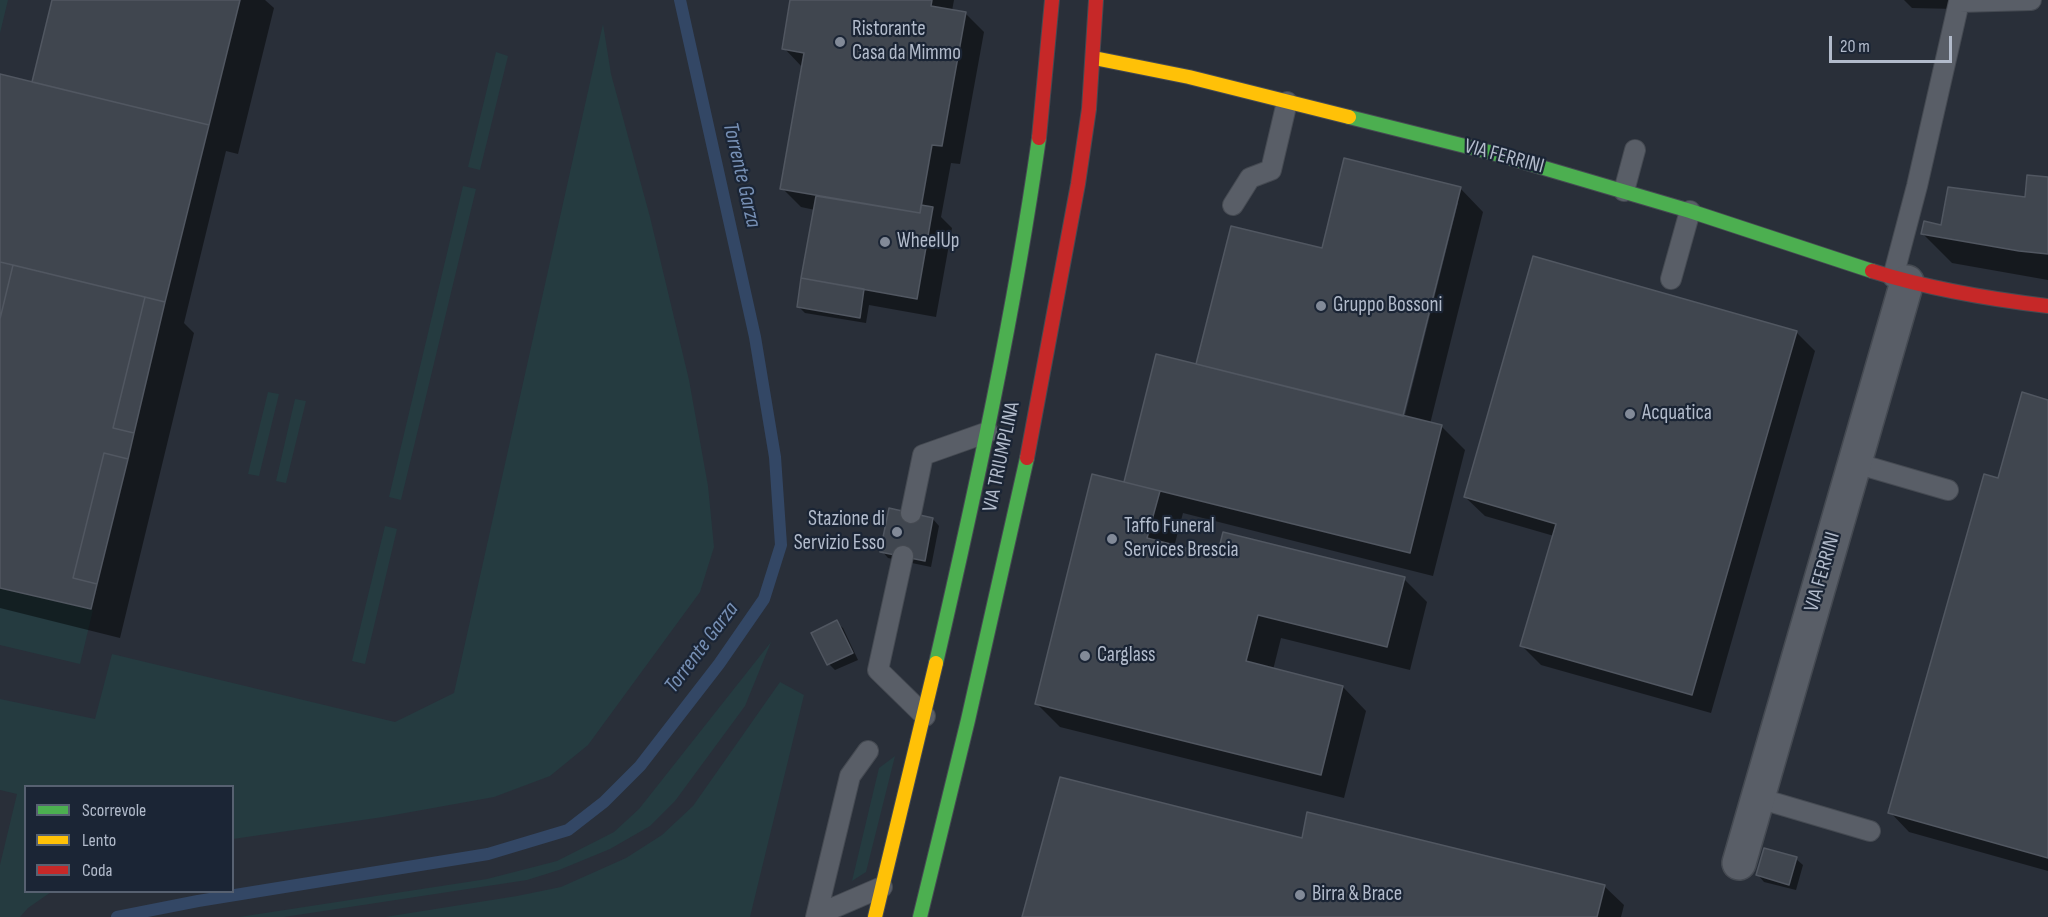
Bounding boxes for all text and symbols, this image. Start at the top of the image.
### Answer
place label: Ristorante Casa da Mimmo [852,17,961,67]
scale bar [1832,24,1955,62]
marker: Ristorante Casa da Mimmo [833,35,847,49]
text: 20 m [1840,36,1870,57]
water label: Torrente Garza [716,120,766,230]
street label: VIA FERRINI [1461,134,1547,180]
place label: WheelUp [897,229,960,255]
marker: WheelUp [878,235,892,249]
place label: Gruppo Bossoni [1333,293,1442,319]
marker: Gruppo Bossoni [1314,299,1328,313]
street label: VIA TRIUMPLINA [978,400,1026,514]
place label: Acquatica [1642,401,1712,427]
marker: Acquatica [1623,407,1637,421]
place label: Stazione di Servizio Esso [794,507,885,557]
place label: Taffo Funeral Services Brescia [1124,514,1239,564]
marker: Stazione di Servizio Esso [890,525,904,539]
street label: VIA FERRINI [1800,529,1846,615]
marker: Taffo Funeral Services Brescia [1105,532,1119,546]
water label: Torrente Garza [659,597,745,699]
place label: Carglass [1097,643,1156,669]
marker: Carglass [1078,649,1092,663]
legend [24,785,234,893]
text: Scorrevole [82,800,146,821]
text: Lento [82,830,116,851]
text: Coda [82,860,112,881]
place label: Birra & Brace [1312,882,1402,908]
marker: Birra & Brace [1293,888,1307,902]

